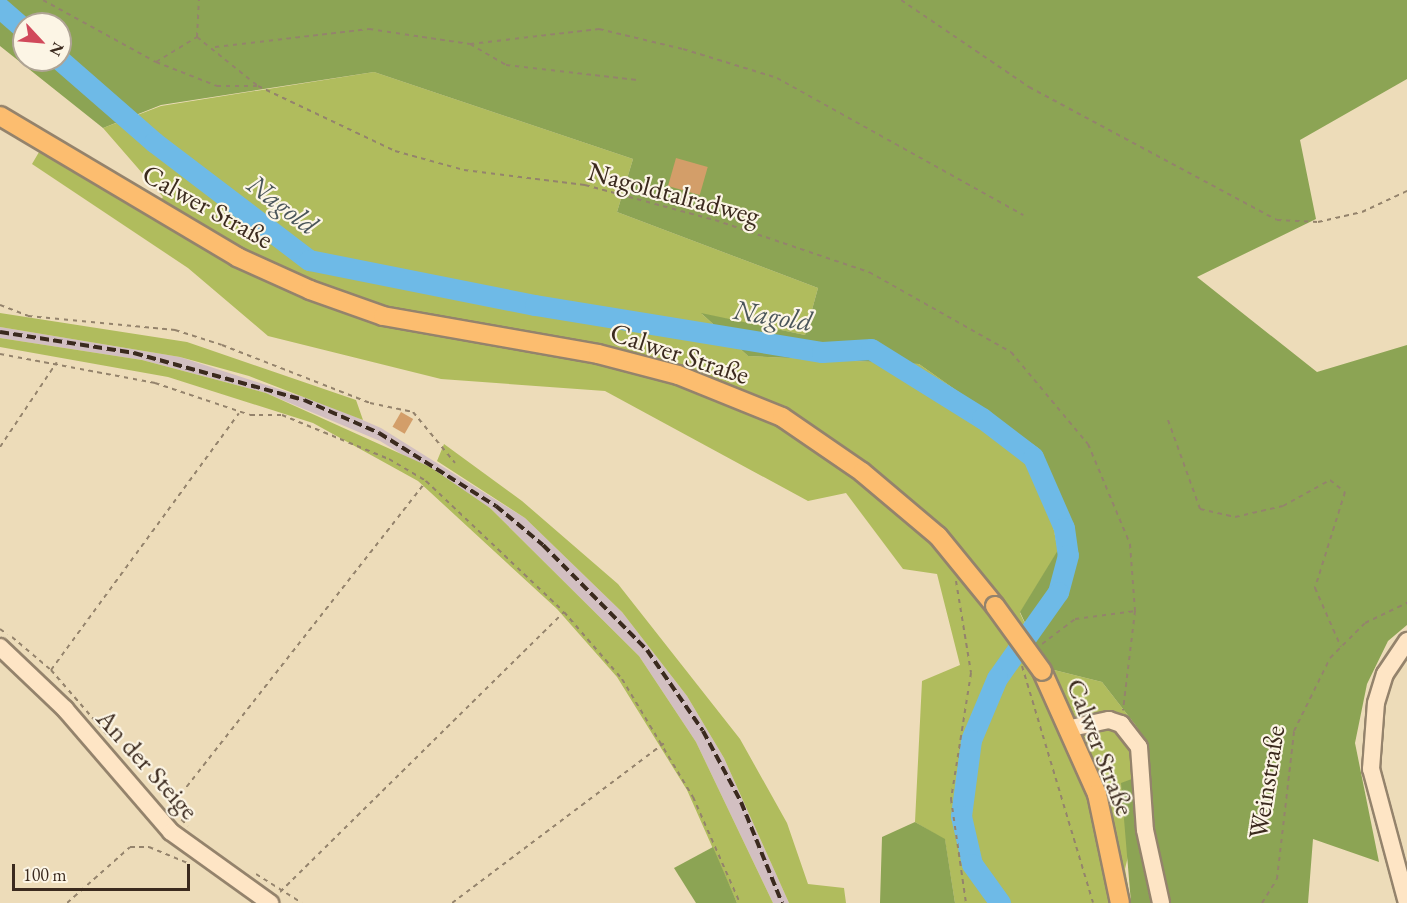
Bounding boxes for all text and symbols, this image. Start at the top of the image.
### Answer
north arrow [12,12,72,72]
text: N [45,39,69,60]
street label: Nagoldtalradweg [585,155,763,231]
street label: Calwer Straße [137,157,279,255]
water label: Nagold [241,167,325,241]
water label: Nagold [731,292,815,338]
street label: Calwer Straße [606,315,754,391]
street label: Calwer Straße [1060,674,1142,820]
street label: An der Steige [90,702,206,826]
street label: Weinstraße [1241,723,1291,841]
scale bar [15,852,194,890]
text: 100 m [23,863,67,886]

